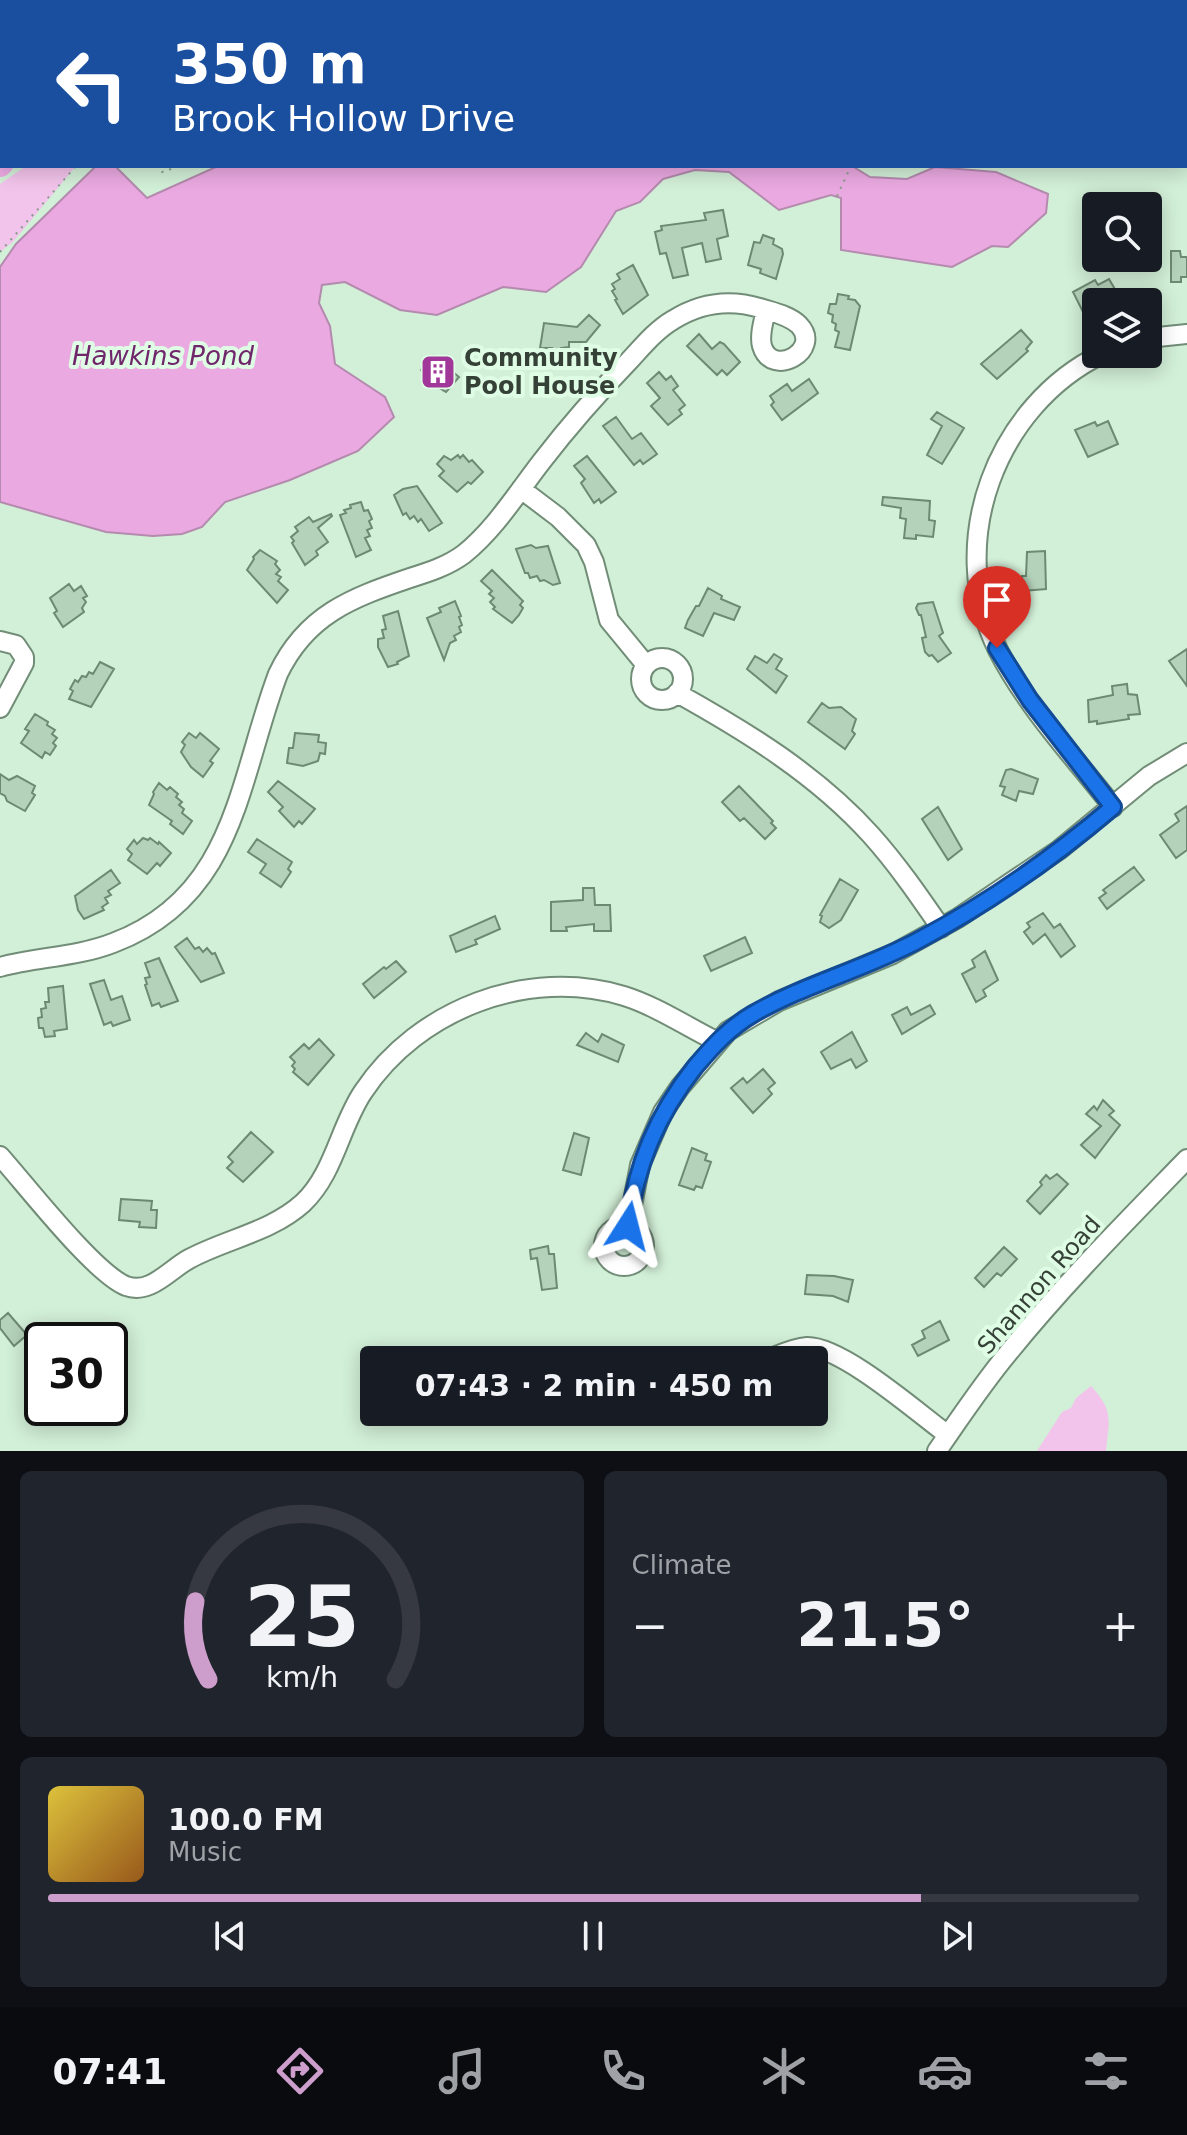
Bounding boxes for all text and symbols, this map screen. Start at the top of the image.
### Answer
text: 350 m [172,31,367,96]
icon: left [40,32,144,136]
text: Brook Hollow Drive [172,98,515,139]
map controls [1082,192,1162,368]
button: search [1082,192,1162,272]
button: layers [1082,288,1162,368]
water label: Hawkins Pond [72,341,254,371]
place label: Community Pool House [464,344,618,400]
building icon: Community Pool House [419,353,457,391]
pin [963,566,1031,648]
icon: arrive [975,578,1019,622]
position arrow [586,1184,670,1268]
street label: Shannon Road [972,1210,1106,1360]
speed limit sign: 30 [24,1322,128,1426]
text: 07:43 · 2 min · 450 m [415,1368,773,1403]
text: Climate [632,1550,732,1580]
text: 25 [244,1569,360,1666]
text: 21.5° [796,1590,974,1660]
text: − [632,1600,668,1651]
text: + [1102,1600,1139,1651]
text: km/h [266,1660,338,1694]
text: 100.0 FM [168,1802,324,1837]
text: Music [168,1837,242,1867]
icon: previous [208,1914,252,1958]
icon: pause [571,1914,615,1958]
icon: next [935,1914,979,1958]
icon: directions [272,2043,328,2099]
icon: music [434,2043,490,2099]
icon: phone [595,2043,651,2099]
icon: climate [756,2043,812,2099]
icon: car [917,2043,973,2099]
icon: filters [1078,2043,1134,2099]
text: 07:41 [53,2051,167,2092]

